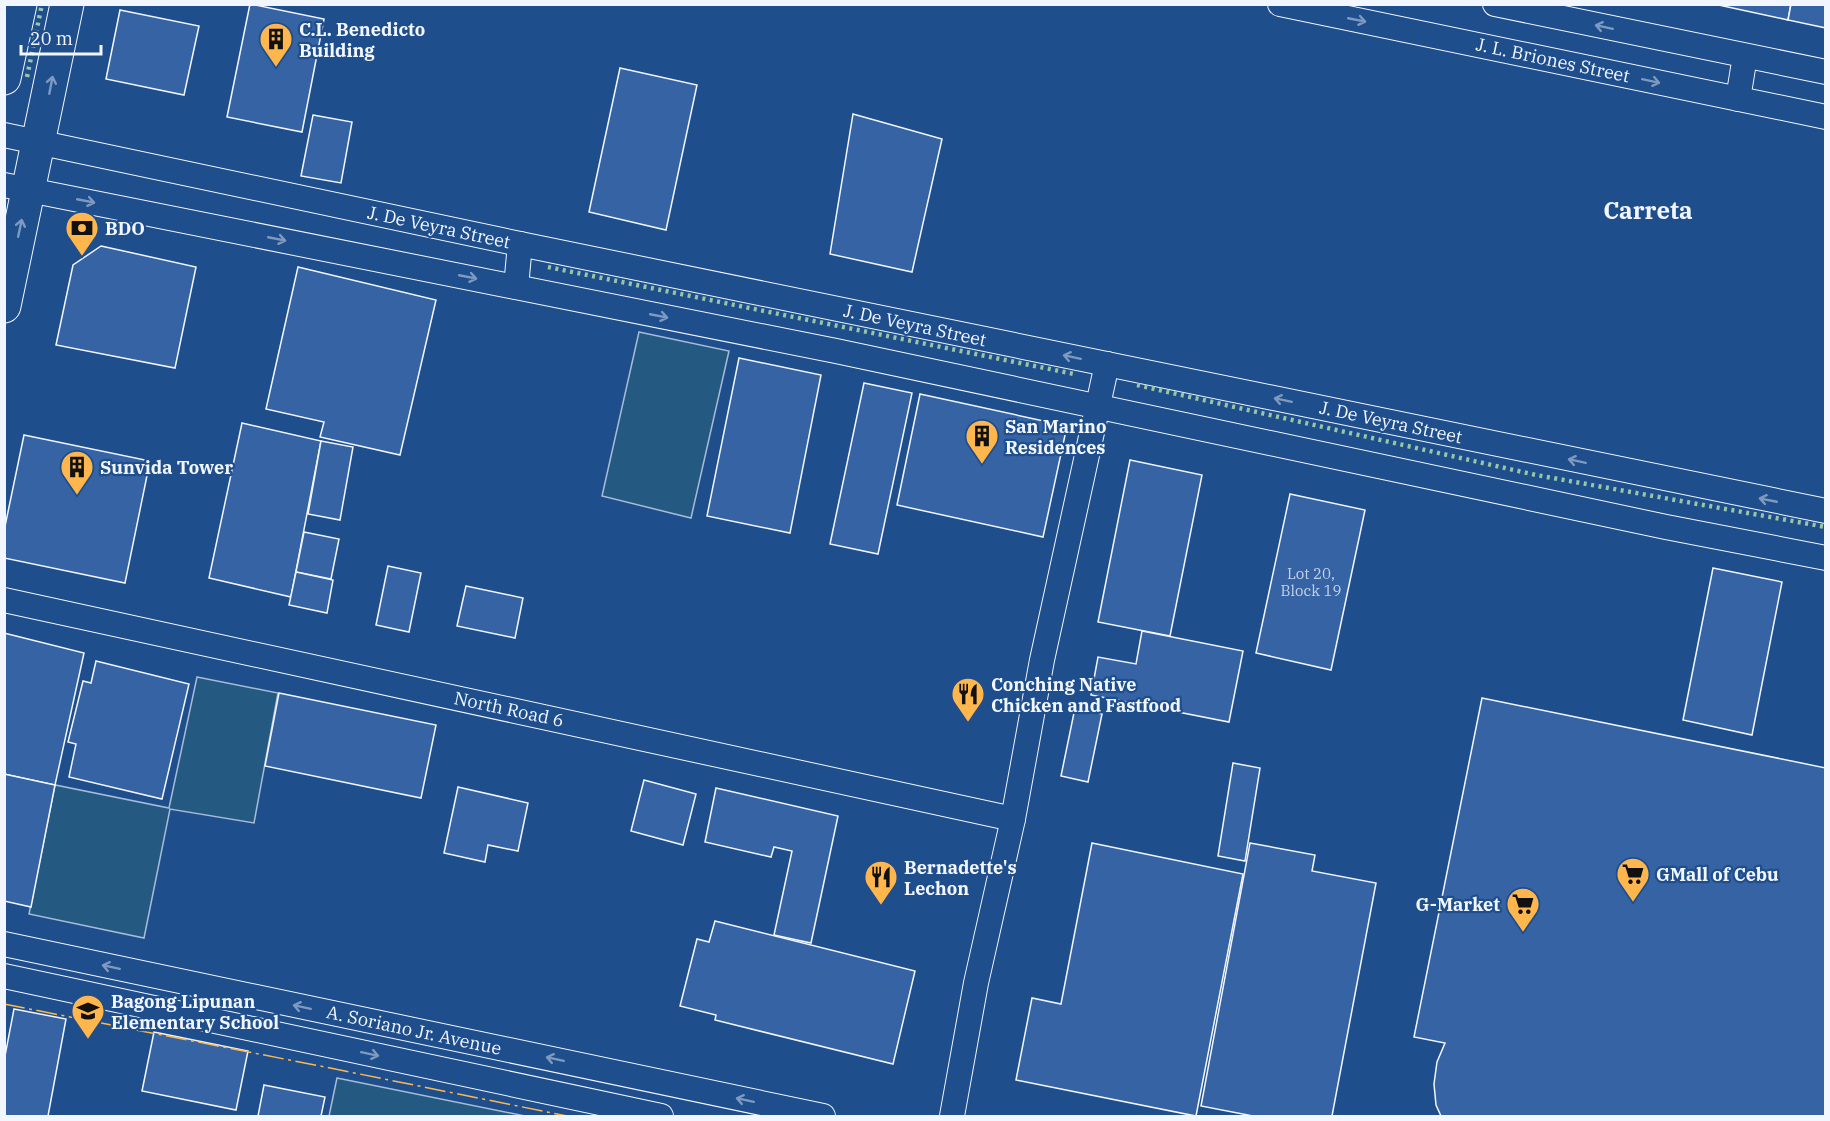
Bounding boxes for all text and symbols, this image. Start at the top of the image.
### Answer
one-way arrow [1347,15,1367,26]
scale bar [21,18,100,56]
place label: C.L. Benedicto Building [299,18,425,62]
building icon: C.L. Benedicto Building [258,21,294,68]
one-way arrow [1594,21,1614,32]
text: 20 m [30,27,73,50]
street label: J. L. Briones Street [1474,32,1632,88]
one-way arrow [1642,75,1661,87]
one-way arrow [46,76,57,95]
district label: Carreta [1603,194,1693,226]
one-way arrow [75,196,95,207]
street label: J. De Veyra Street [365,201,513,253]
bank icon: BDO [64,210,100,257]
place label: BDO [105,217,145,240]
one-way arrow [15,219,26,238]
one-way arrow [267,234,286,245]
one-way arrow [458,272,477,283]
street label: J. De Veyra Street [841,299,989,351]
one-way arrow [649,311,669,322]
one-way arrow [1062,351,1082,362]
one-way arrow [1274,394,1294,405]
street label: J. De Veyra Street [1317,396,1465,448]
place label: San Marino Residences [1005,415,1106,459]
building icon: San Marino Residences [964,418,1000,465]
building icon: Sunvida Tower [59,449,95,496]
one-way arrow [1568,455,1587,466]
place label: Sunvida Tower [100,456,233,479]
one-way arrow [1759,494,1778,505]
house number: Lot 20, Block 19 [1280,564,1342,600]
place label: Conching Native Chicken and Fastfood [991,673,1181,717]
restaurant icon: Conching Native Chicken and Fastfood [950,676,986,723]
street label: North Road 6 [452,686,566,732]
place label: Bernadette's Lechon [904,856,1017,900]
supermarket icon: GMall of Cebu [1615,856,1651,903]
restaurant icon: Bernadette's Lechon [863,859,899,906]
place label: GMall of Cebu [1656,863,1779,886]
supermarket icon: G-Market [1505,886,1541,933]
place label: G-Market [1415,893,1500,916]
one-way arrow [102,961,121,972]
place label: Bagong Lipunan Elementary School [111,990,279,1034]
school or university icon: Bagong Lipunan Elementary School [70,993,106,1040]
street label: A. Soriano Jr. Avenue [324,1000,504,1060]
one-way arrow [293,1001,312,1012]
one-way arrow [359,1049,379,1060]
one-way arrow [545,1053,565,1064]
one-way arrow [736,1093,755,1105]

